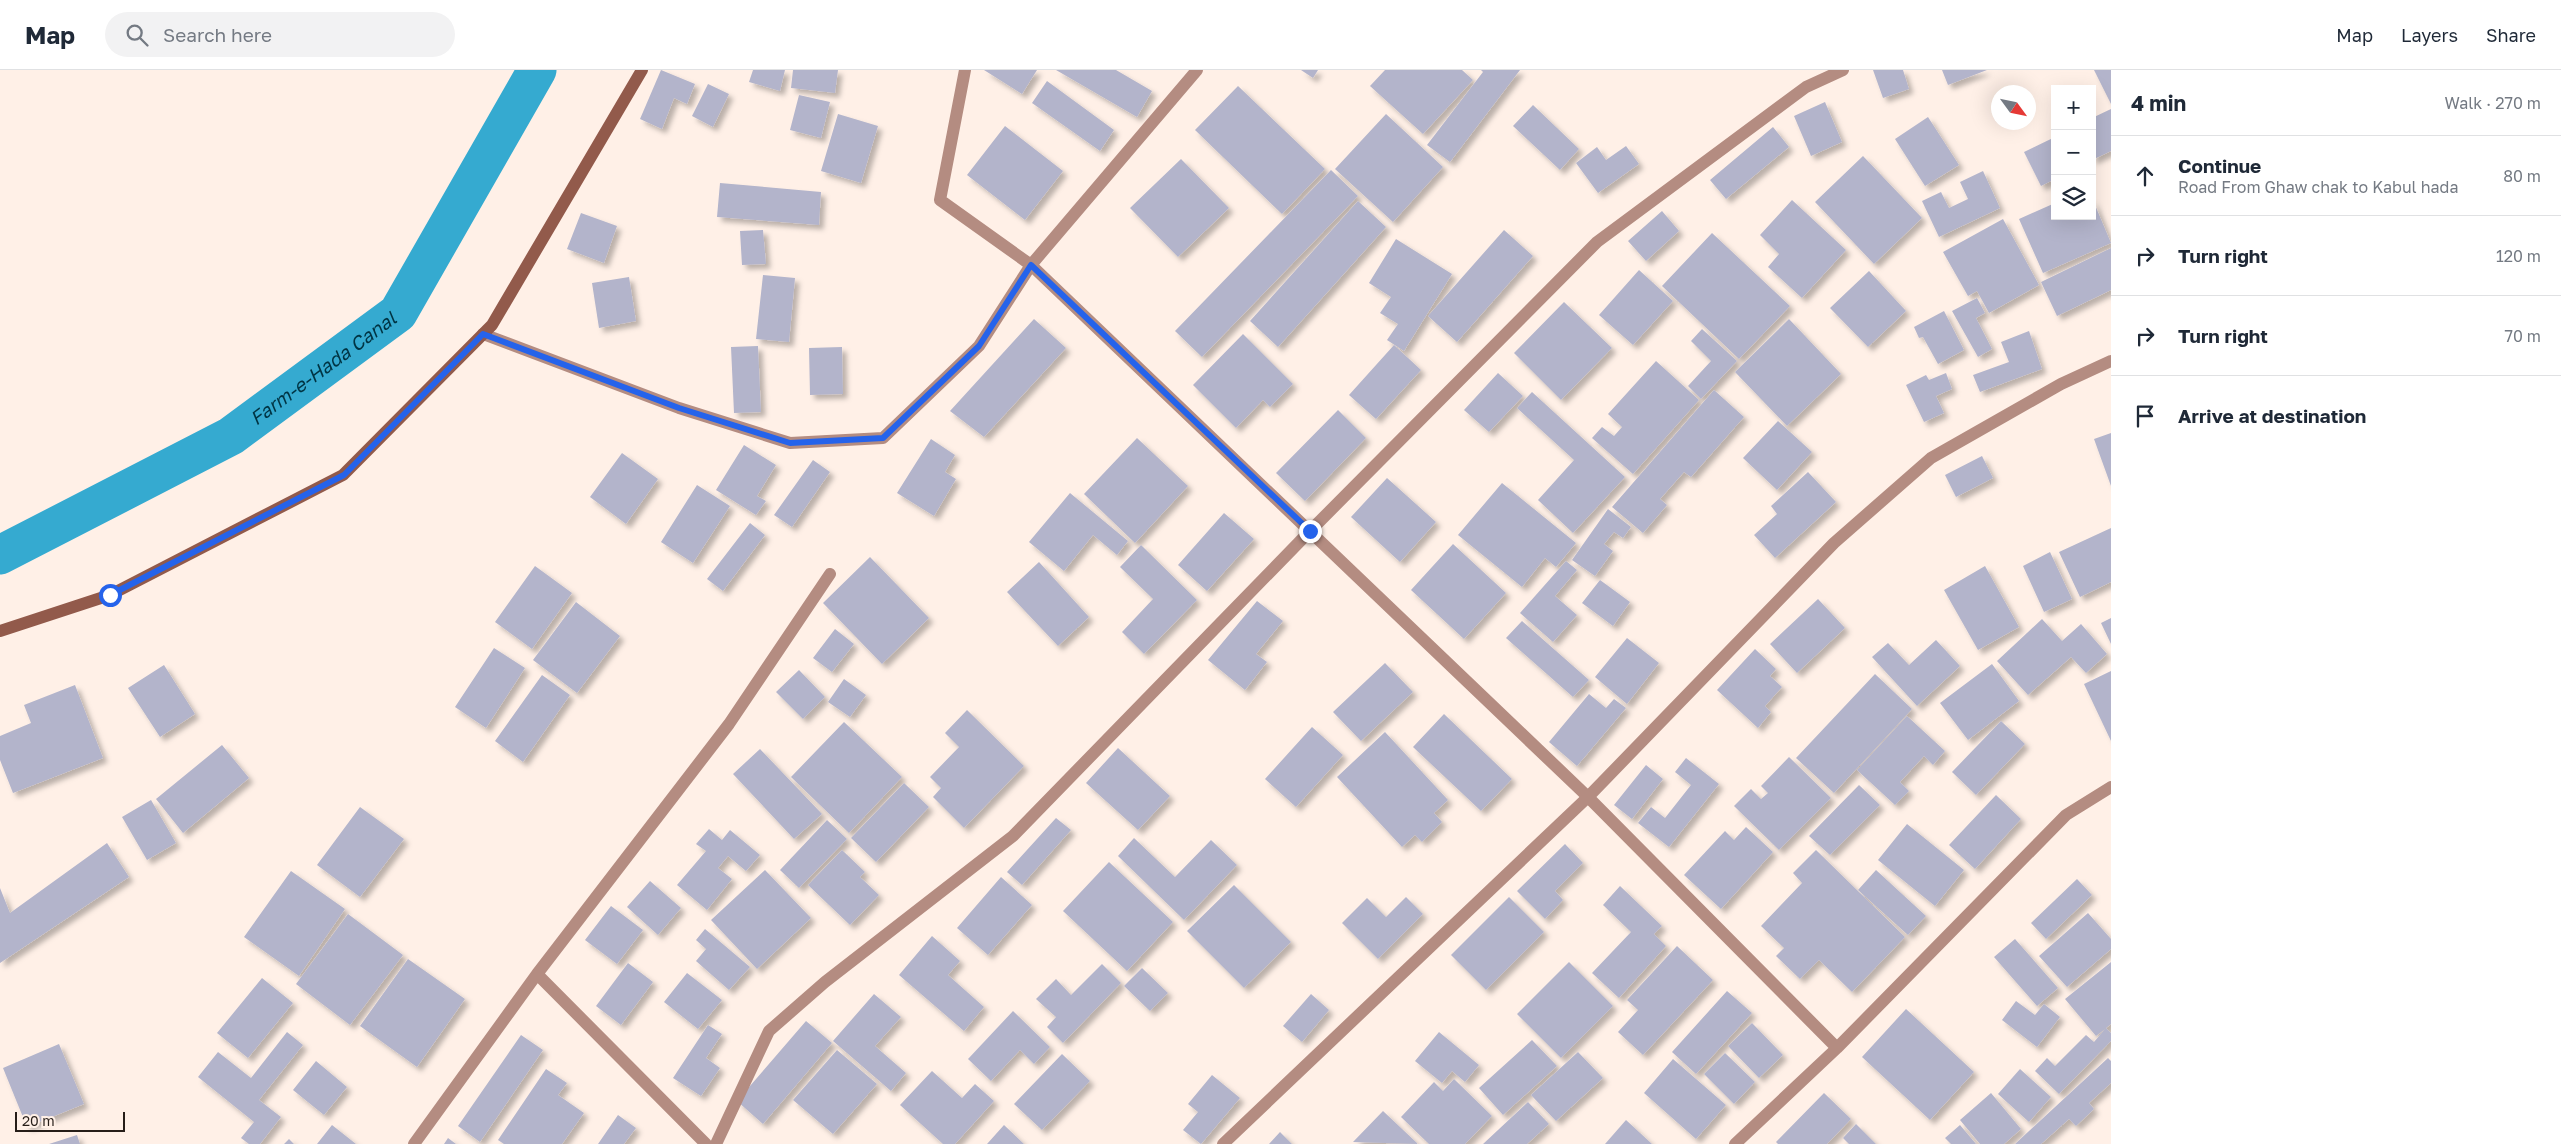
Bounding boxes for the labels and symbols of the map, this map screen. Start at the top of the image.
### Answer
north arrow [1991,85,2036,130]
water label: Farm-e-Hada Canal [245,306,401,429]
route end [1299,520,1322,543]
route start [99,584,122,607]
scale bar [15,1109,125,1132]

